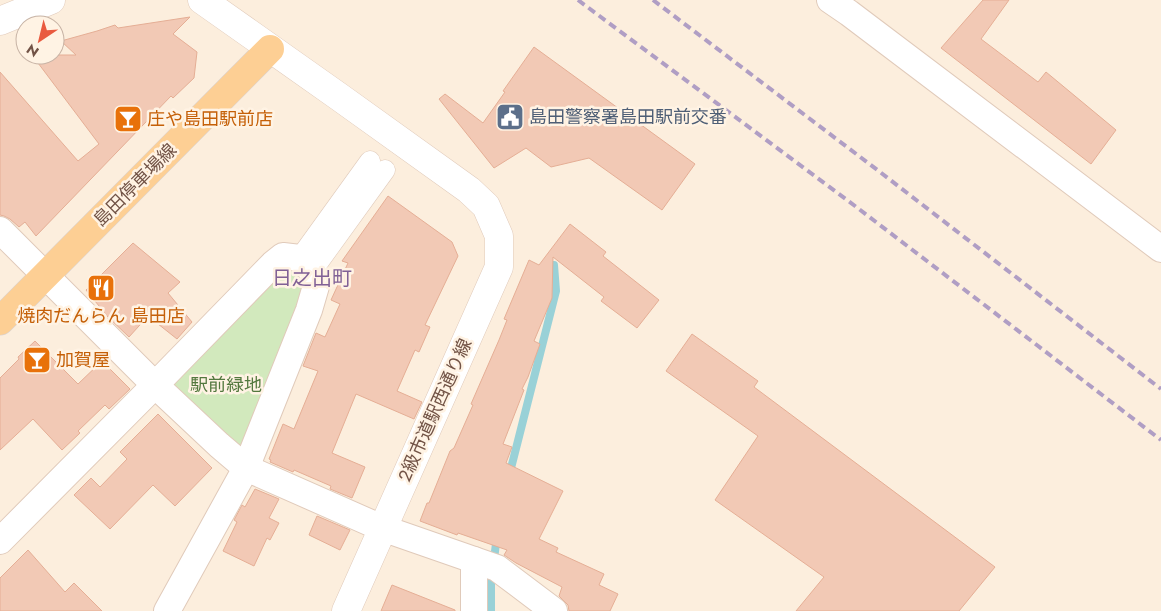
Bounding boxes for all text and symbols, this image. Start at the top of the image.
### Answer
north arrow [15,15,65,65]
text: N [22,39,43,62]
public building icon: 島田警察署島田駅前交番 [495,102,525,132]
bar icon: 庄や島田駅前店 [113,104,143,134]
place label: 島田警察署島田駅前交番 [529,104,727,130]
place label: 庄や島田駅前店 [147,106,273,132]
street label: 島田停車場線 [88,138,182,232]
district label: 日之出町 [272,264,352,293]
restaurant icon: 焼肉だんらん 島田店 [86,273,116,303]
place label: 焼肉だんらん 島田店 [17,303,185,329]
street label: 2級市道駅西通り線 [392,334,478,486]
bar icon: 加賀屋 [22,345,52,375]
place label: 加賀屋 [56,347,110,373]
park label: 駅前緑地 [190,372,262,398]

